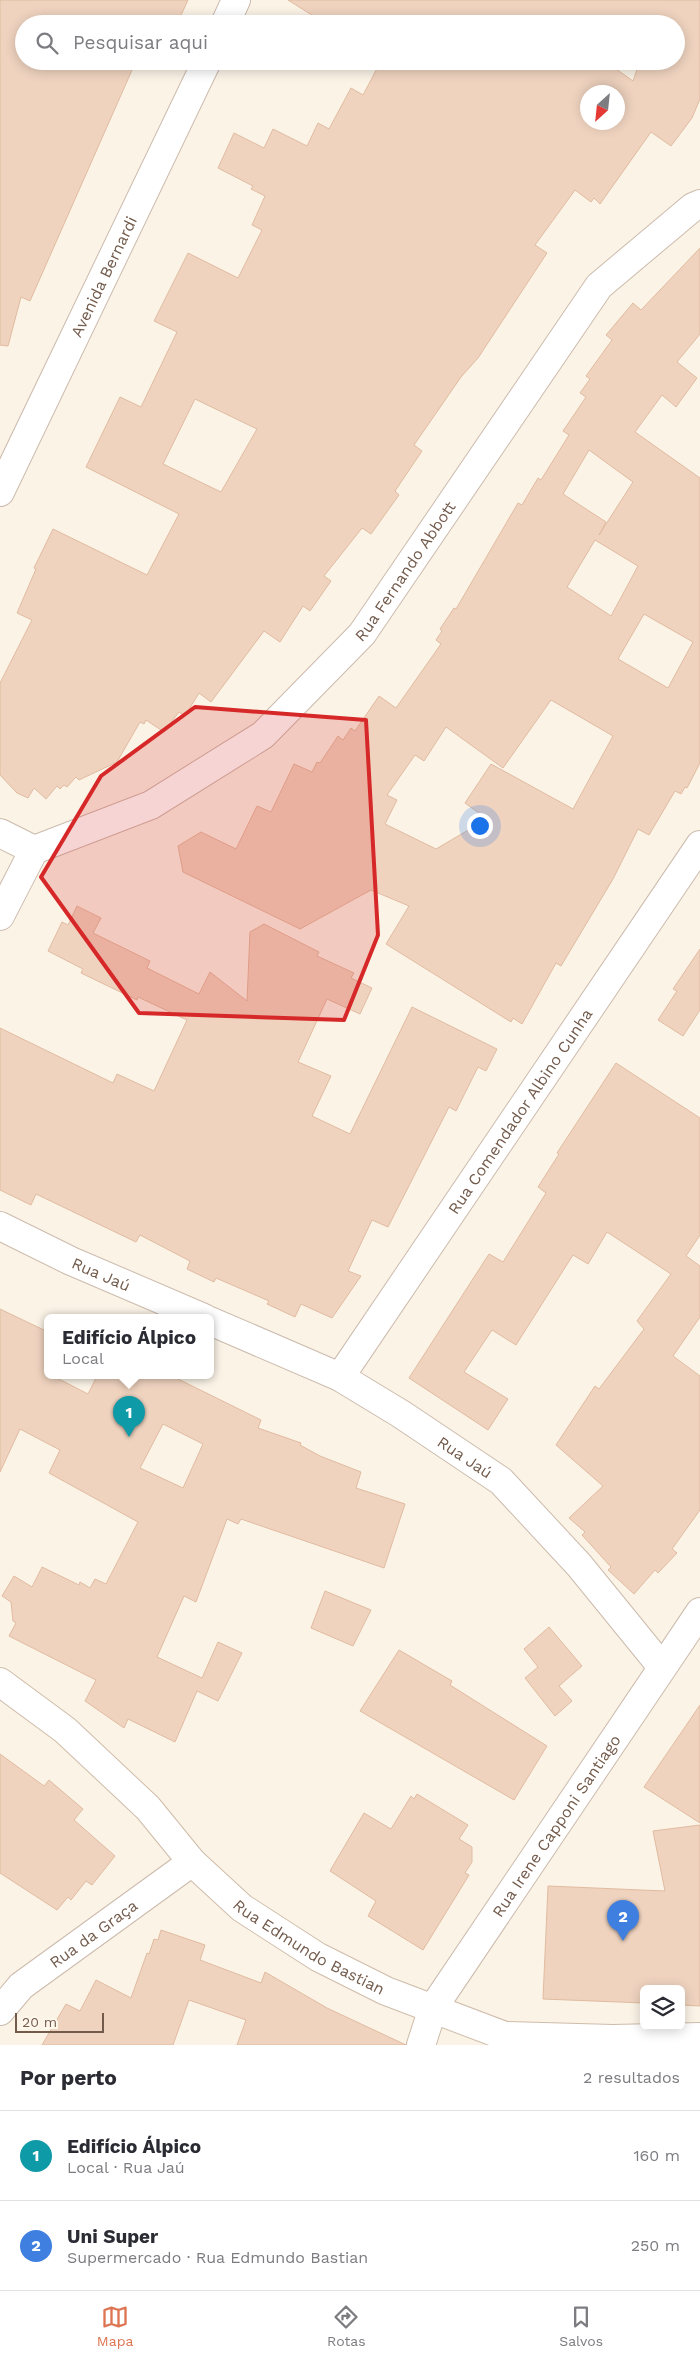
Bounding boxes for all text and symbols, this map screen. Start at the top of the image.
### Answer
search box [15,15,685,70]
icon: search [33,29,61,57]
text: Pesquisar aqui [73,31,208,54]
north arrow [580,85,625,130]
street label: Avenida Bernardi [66,213,141,340]
street label: Rua Fernando Abbott [351,497,459,645]
your location [467,813,493,839]
street label: Rua Comendador Albino Cunha [444,1005,596,1217]
street label: Rua Jaú [69,1253,133,1295]
popup [44,1314,214,1379]
text: Edifício Álpico [62,1326,196,1349]
text: Local [62,1349,104,1368]
pin: 1 [113,1396,145,1437]
street label: Rua Jaú [434,1432,496,1482]
street label: Rua Irene Capponi Santiago [488,1731,624,1920]
street label: Rua da Graça [46,1895,141,1972]
street label: Rua Edmundo Bastian [229,1895,388,1998]
pin: 2 [607,1900,639,1941]
map controls [640,1985,685,2030]
button: layers [640,1985,685,2030]
scale bar [15,2010,104,2033]
text: 20 m [22,2014,57,2030]
text: Por perto [20,2065,117,2090]
text: 2 resultados [583,2068,680,2087]
text: Edifício Álpico [67,2135,201,2158]
text: 1 [33,2146,39,2165]
text: 160 m [633,2146,680,2165]
text: Local · Rua Jaú [67,2158,185,2177]
text: Uni Super [67,2225,158,2248]
text: 2 [31,2236,41,2255]
text: 250 m [631,2236,680,2255]
text: Supermercado · Rua Edmundo Bastian [67,2248,368,2267]
tab: Mapa [97,2303,133,2349]
tab: Rotas [327,2303,366,2349]
tab: Salvos [559,2303,603,2349]

